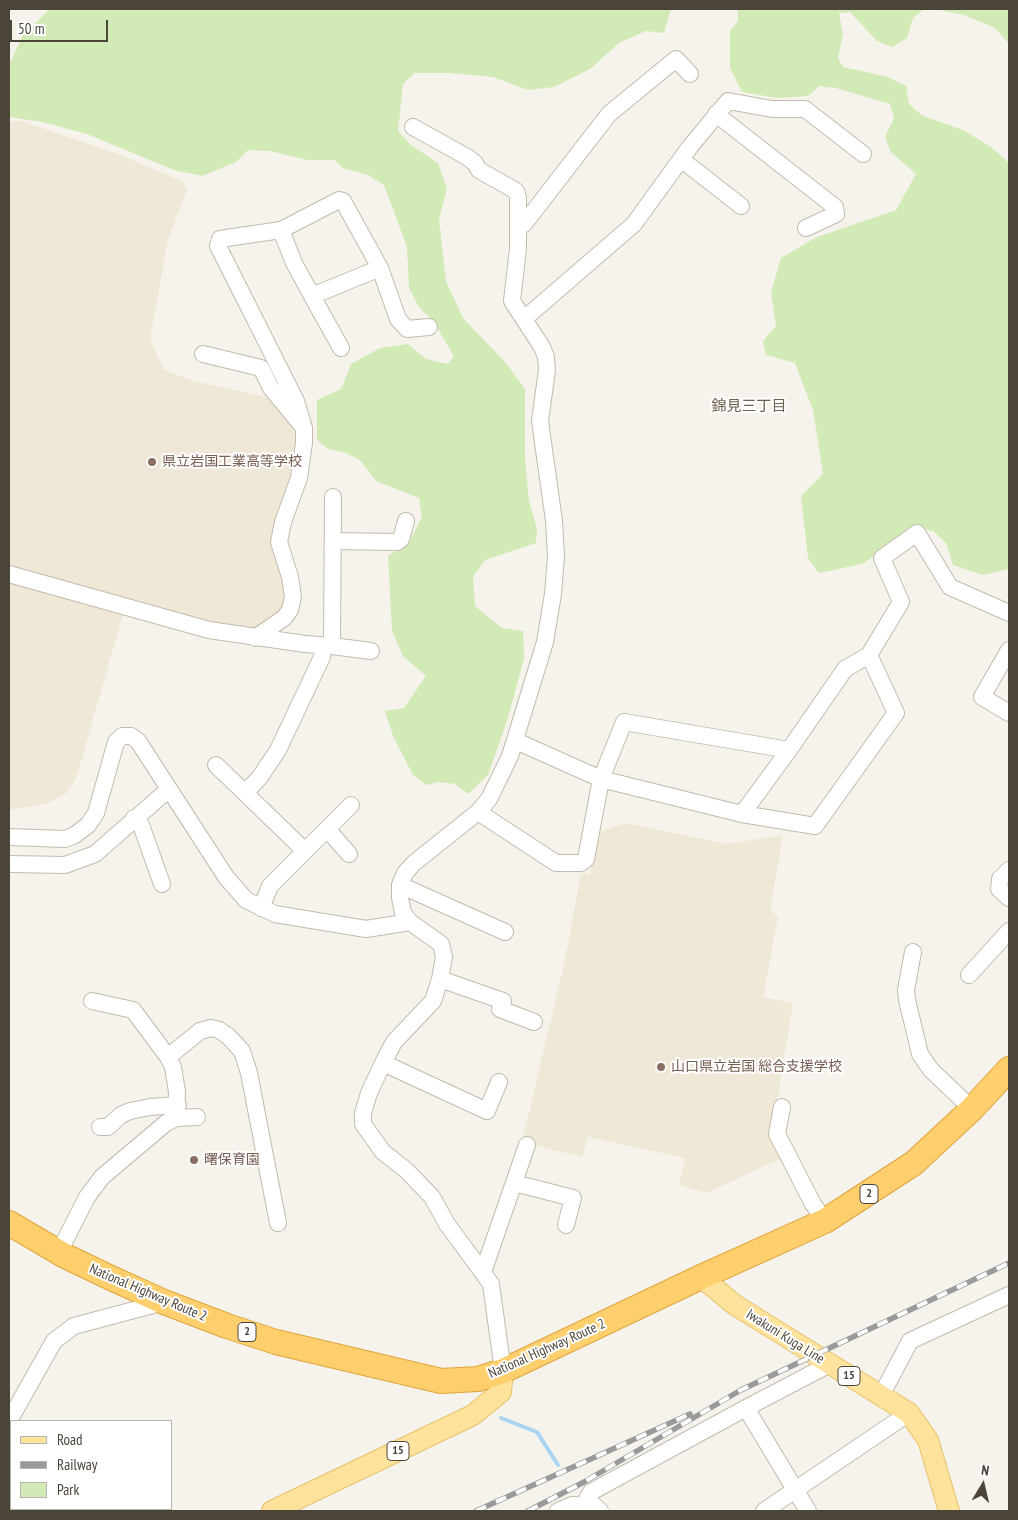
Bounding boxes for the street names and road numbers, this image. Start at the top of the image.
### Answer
road number: 2 [860,1184,878,1204]
street label: National Highway Route 2 [87,1261,209,1325]
street label: Iwakuni Kuga Line [743,1306,827,1368]
street label: National Highway Route 2 [486,1316,608,1382]
road number: 2 [238,1322,256,1341]
road number: 15 [838,1366,860,1385]
road number: 15 [387,1442,409,1460]

